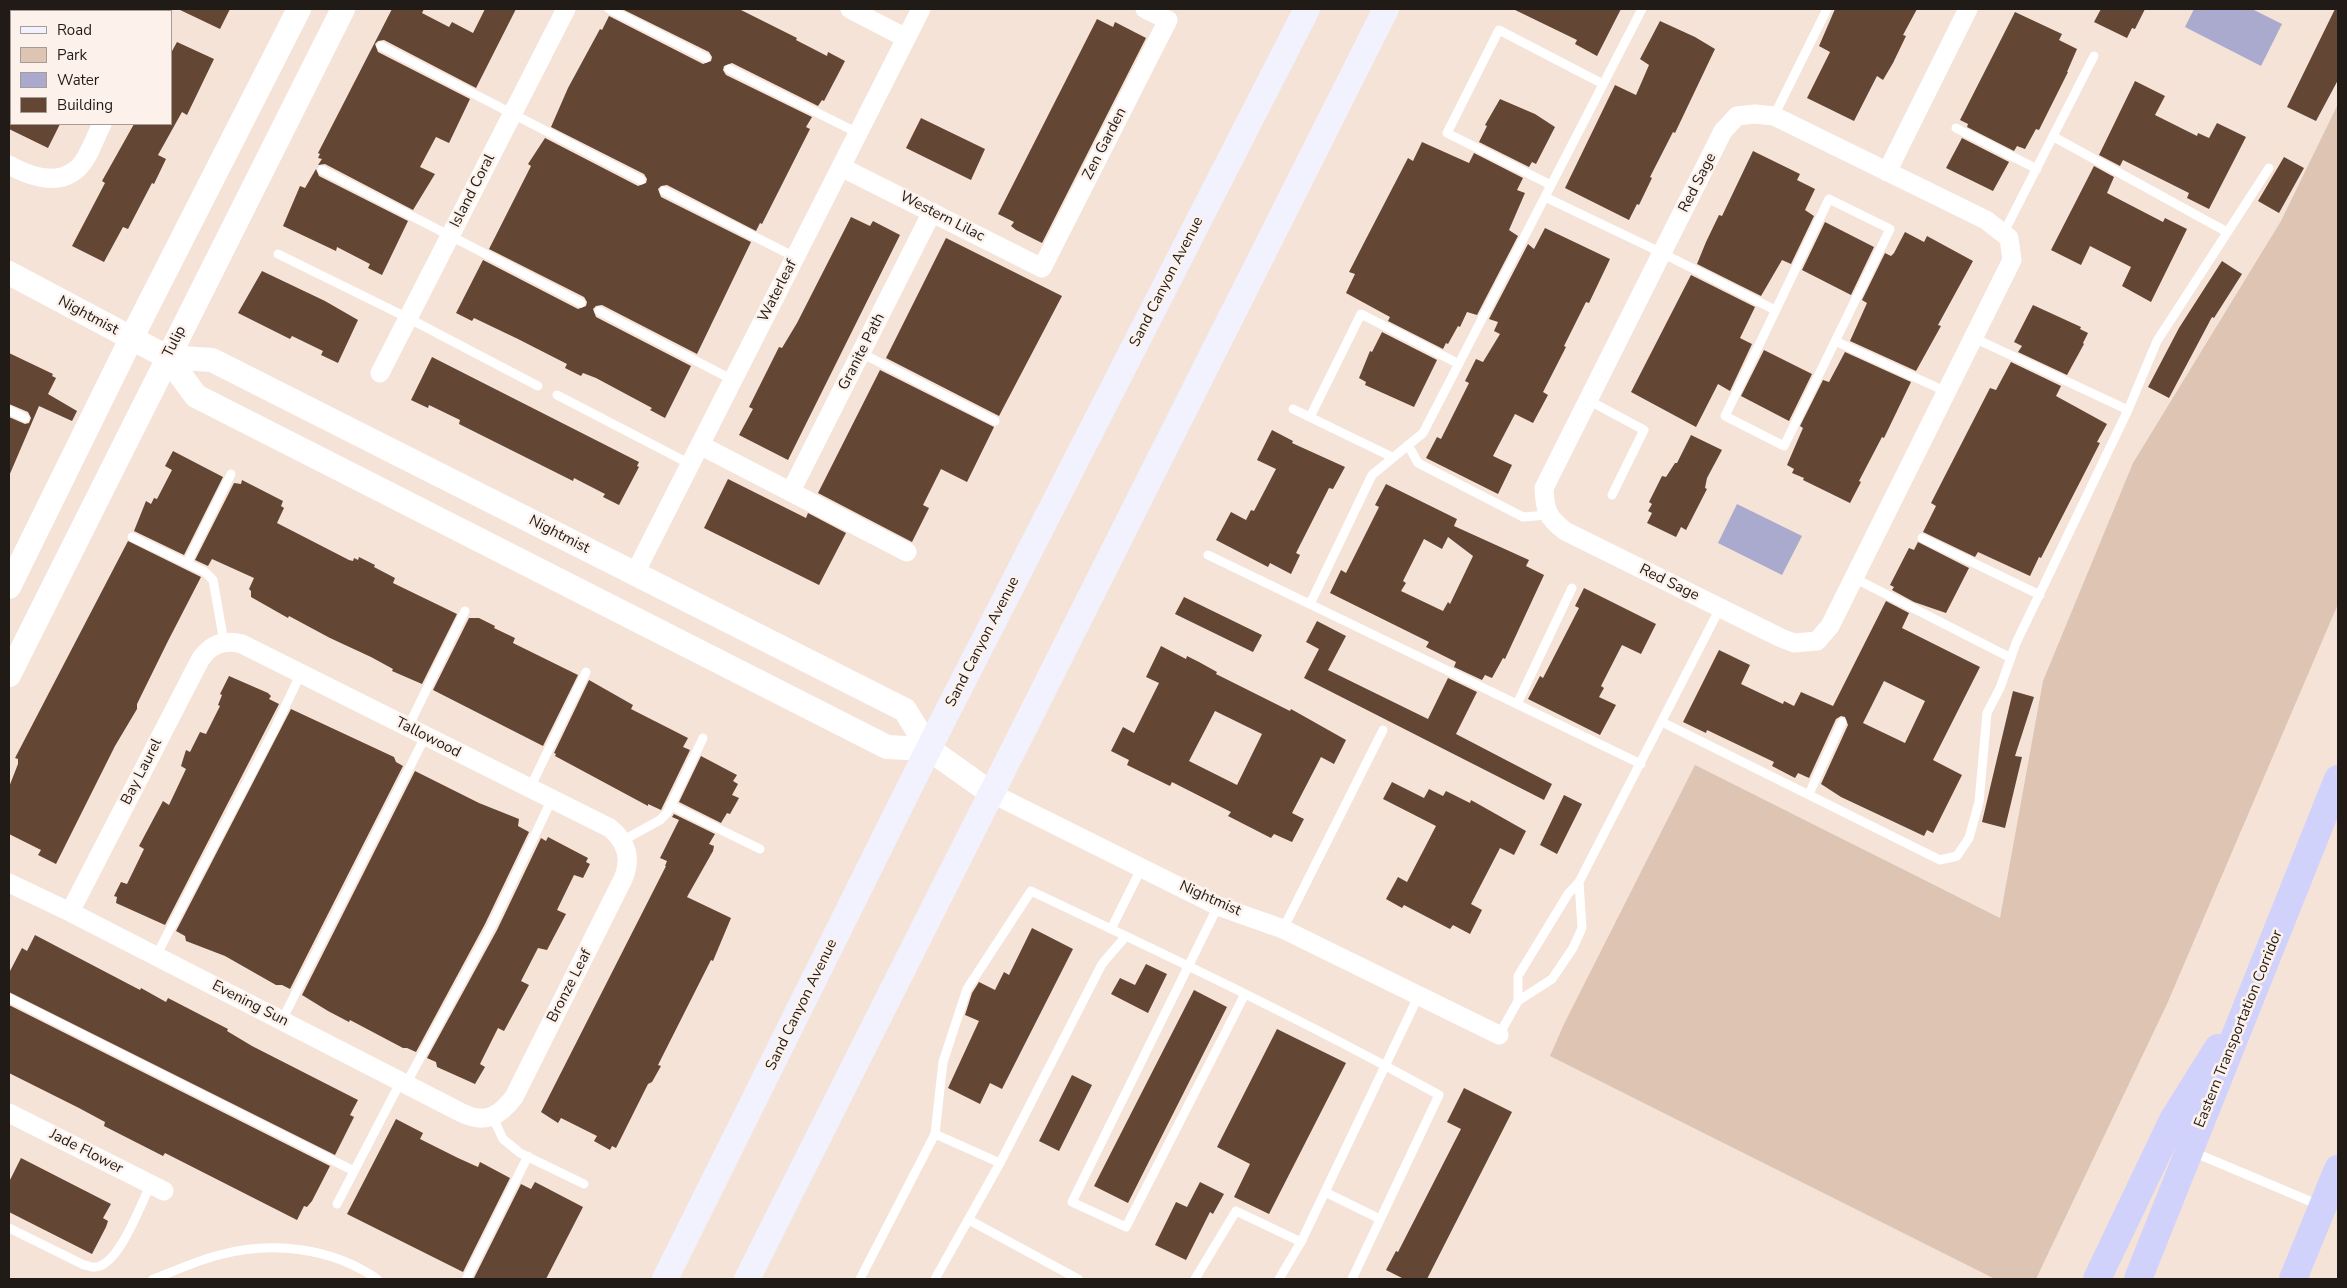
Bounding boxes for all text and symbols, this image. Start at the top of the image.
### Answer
legend [10,10,172,125]
text: Road [57,20,92,40]
text: Park [57,45,87,65]
text: Water [57,70,99,90]
text: Building [57,95,113,115]
street label: Zen Garden [1079,105,1131,183]
street label: Red Sage [1675,150,1721,216]
street label: Island Coral [447,151,499,231]
street label: Western Lilac [897,188,987,246]
street label: Sand Canyon Avenue [1126,214,1208,350]
street label: Waterleaf [755,257,801,325]
street label: Nightmist [55,293,121,339]
street label: Granite Path [835,310,889,394]
street label: Tulip [159,323,191,361]
street label: Nightmist [526,512,592,558]
street label: Red Sage [1636,561,1702,605]
street label: Sand Canyon Avenue [942,574,1024,710]
street label: Tallowood [392,714,464,762]
street label: Bay Laurel [118,736,166,808]
street label: Nightmist [1176,877,1244,921]
street label: Eastern Transportation Corridor [2191,928,2287,1130]
street label: Sand Canyon Avenue [762,936,842,1074]
street label: Bronze Leaf [544,946,596,1026]
street label: Evening Sun [209,977,291,1031]
street label: Jade Flower [46,1126,126,1178]

